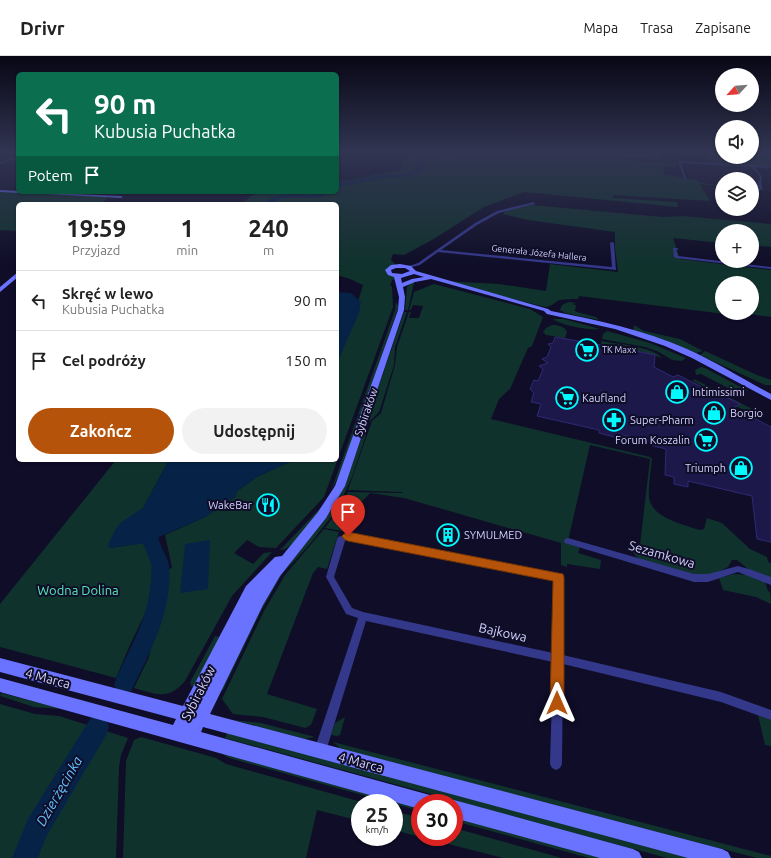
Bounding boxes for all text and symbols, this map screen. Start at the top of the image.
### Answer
text: Drivr [20,17,65,39]
text: Mapa [583,20,618,36]
text: Trasa [640,20,673,36]
text: Zapisane [695,20,751,36]
north arrow [715,68,759,112]
map controls [715,68,759,320]
icon: left [28,88,80,140]
text: 90 m [94,88,156,119]
button: sound [715,120,759,164]
text: Kubusia Puchatka [94,121,236,141]
icon: arrive [81,164,103,186]
text: Potem [28,167,73,184]
button: layers [715,172,759,216]
text: 19:59 [66,215,126,242]
text: 1 [180,215,194,242]
text: 240 [248,215,289,242]
button: + [715,224,759,268]
text: Przyjazd [72,243,120,257]
text: min [176,243,198,257]
text: m [263,243,274,257]
street label: Generała Józefa Hallera [491,243,587,263]
button: − [715,276,759,320]
text: Skręć w lewo [62,285,154,302]
icon: left [28,290,50,312]
text: 90 m [294,292,327,309]
text: Kubusia Puchatka [62,302,164,316]
supermarket icon: TK Maxx [574,337,600,363]
place label: TK Maxx [602,345,637,355]
icon: arrive [28,350,50,372]
text: Cel podróży [62,352,146,369]
text: 150 m [285,352,327,369]
shop icon: Intimissimi [664,379,690,405]
supermarket icon: Kaufland [554,385,580,411]
street label: Sybiraków [352,386,380,438]
place label: Intimissimi [692,386,745,398]
place label: Kaufland [582,392,626,404]
shop icon: Borgio [701,400,727,426]
pharmacy icon: Super-Pharm [601,407,627,433]
place label: Borgio [730,407,763,419]
button: Zakończ [28,408,174,454]
button: Udostępnij [182,408,327,454]
place label: Super-Pharm [630,414,694,426]
supermarket icon: Forum Koszalin [693,427,719,453]
place label: Forum Koszalin [615,434,690,446]
shop icon: Triumph [728,455,754,481]
place label: Triumph [685,462,726,474]
restaurant icon: WakeBar [255,492,281,518]
pin [331,495,365,536]
place label: WakeBar [208,499,253,511]
icon: arrive [337,501,359,523]
building icon: SYMULMED [435,522,461,548]
place label: SYMULMED [464,529,523,541]
street label: Sezamkowa [627,538,697,570]
park label: Wodna Dolina [37,583,119,597]
street label: Bajkowa [478,620,528,644]
street label: Sybiraków [178,663,218,723]
street label: 4 Marca [24,665,72,691]
position arrow [536,682,578,724]
street label: 4 Marca [337,749,385,775]
water label: Dzierżęcinka [33,753,86,829]
speed limit sign: 30 [411,794,463,846]
text: 25 [366,803,388,826]
text: km/h [365,824,389,835]

